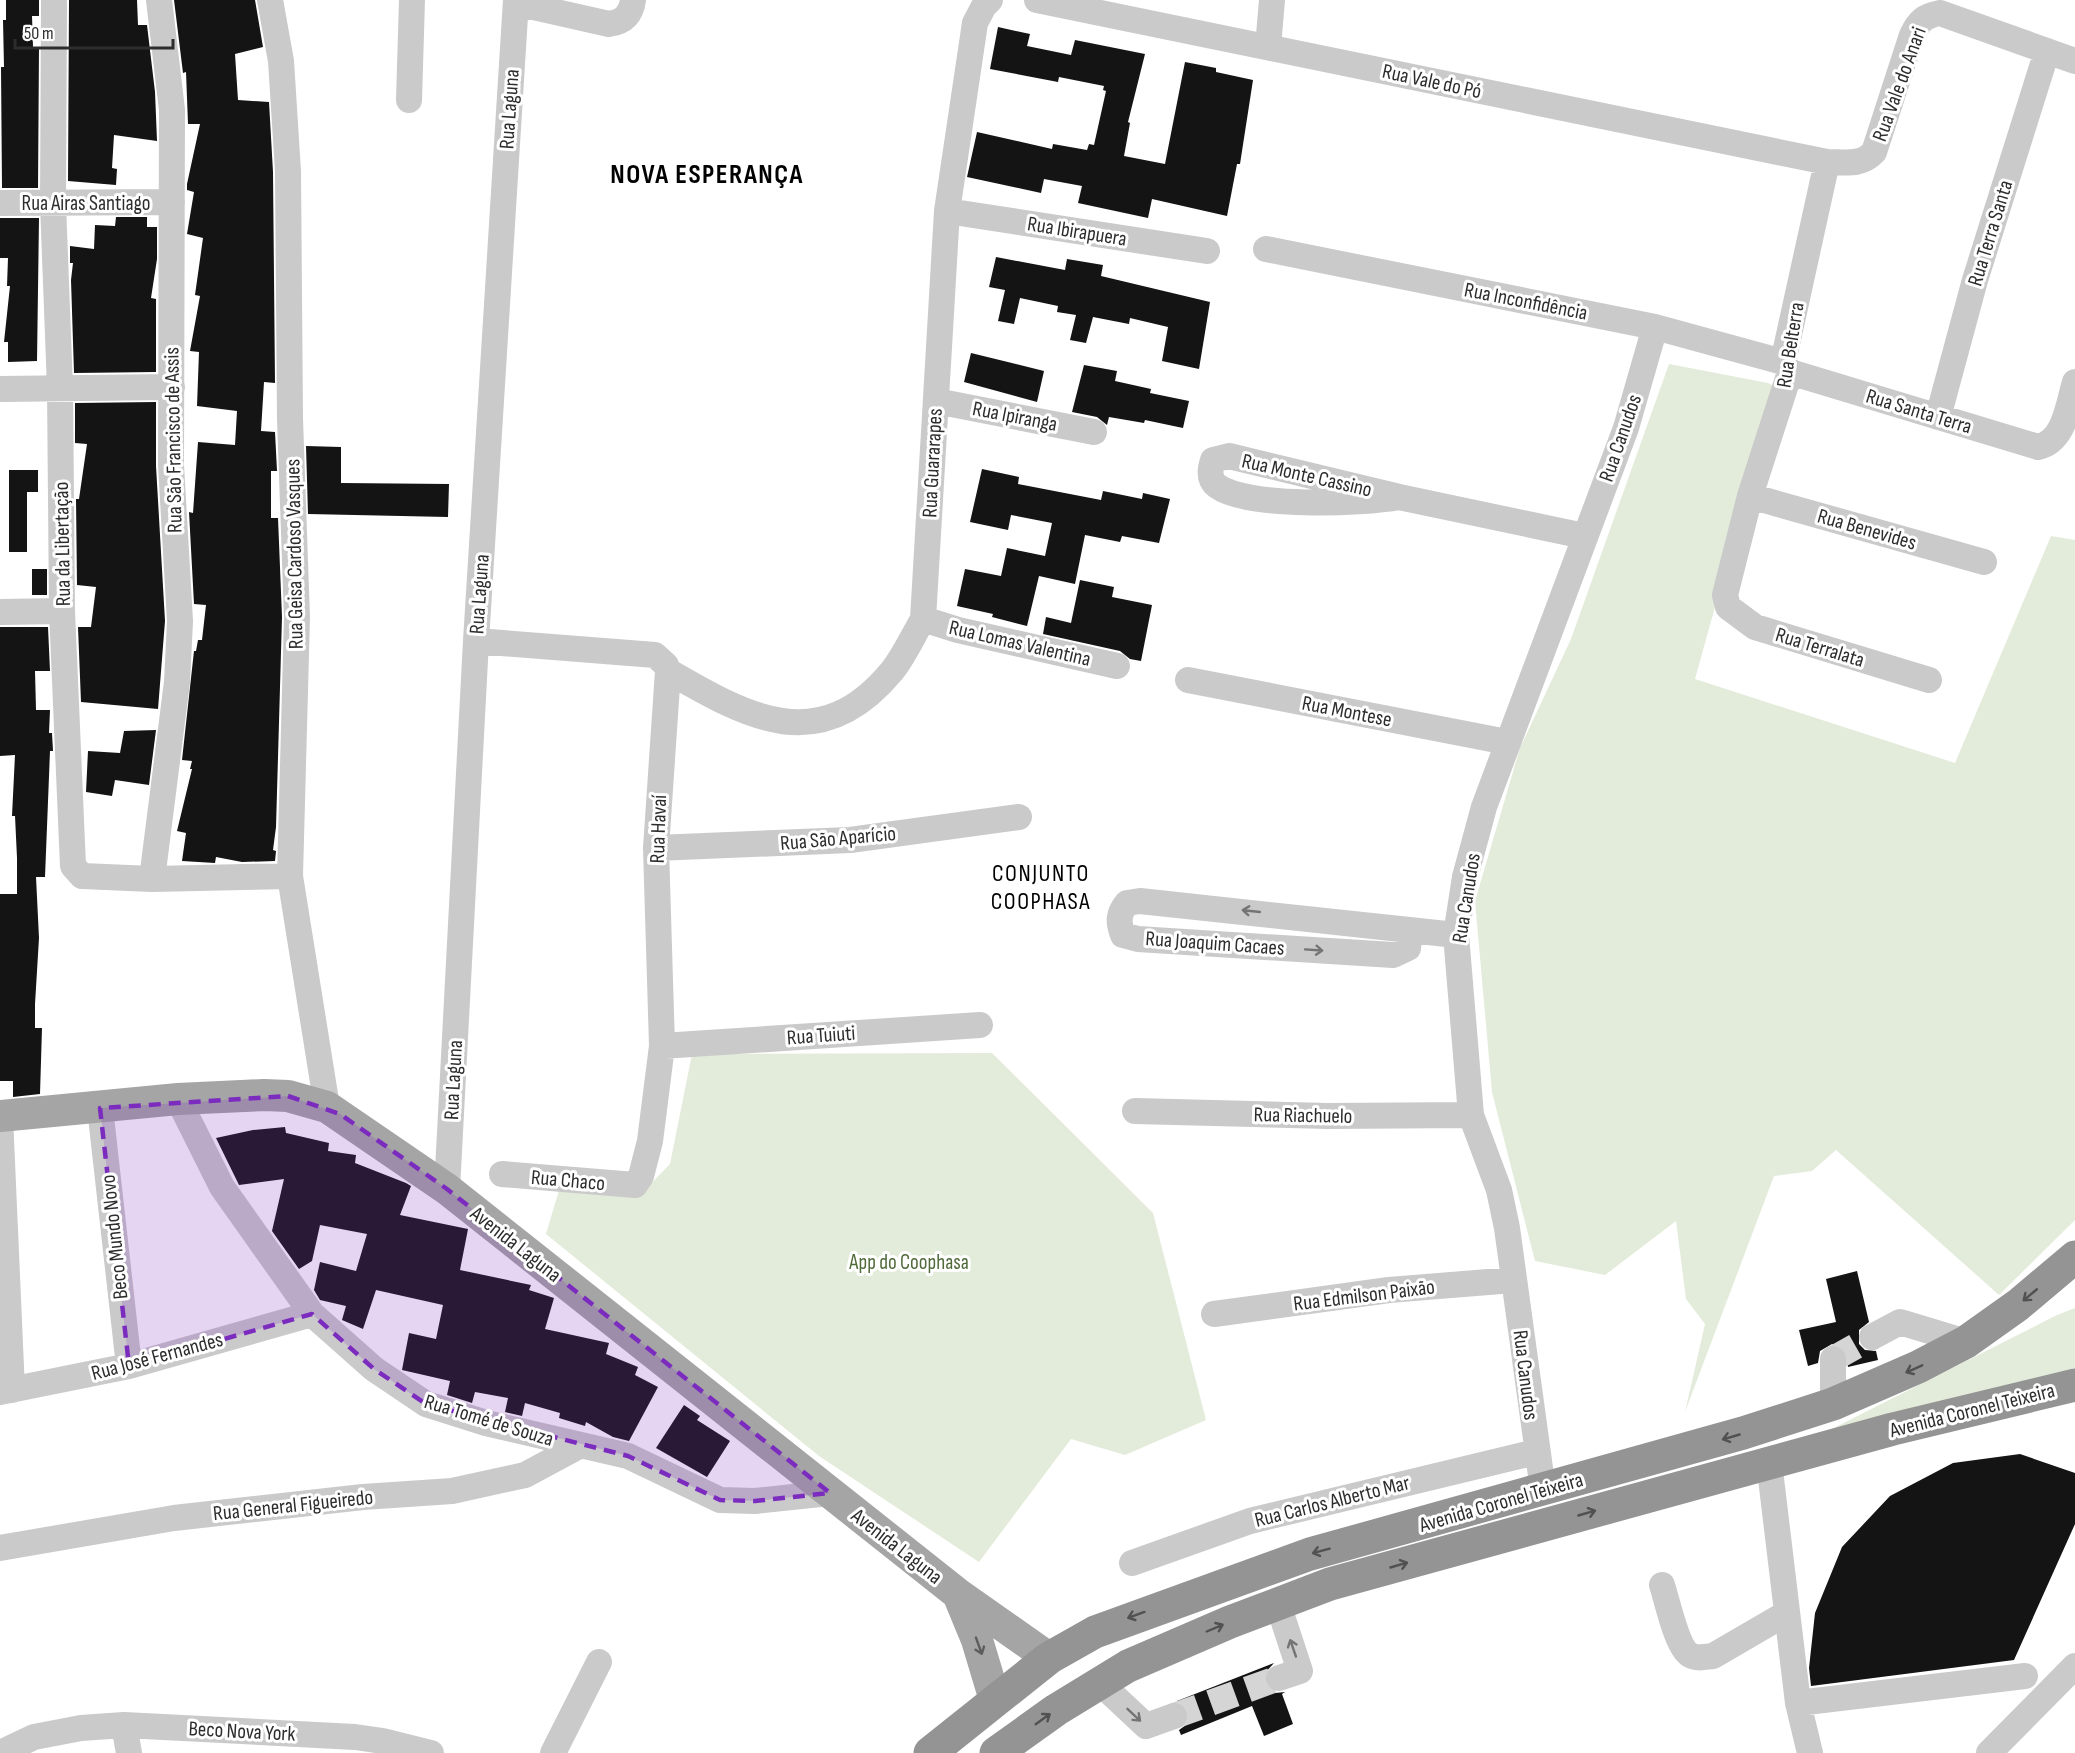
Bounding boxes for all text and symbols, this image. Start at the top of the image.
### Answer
scale bar [15,12,172,50]
text: 50 m [24,23,54,44]
street label: Rua Vale do Anari [1867,24,1932,145]
street label: Rua Vale do Pó [1380,59,1484,104]
street label: Rua Laguna [494,68,525,150]
district label: NOVA ESPERANÇA [610,159,804,191]
street label: Rua Terra Santa [1963,177,2018,289]
street label: Rua Airas Santiago [21,191,151,216]
street label: Rua Ibirapuera [1025,211,1128,252]
street label: Rua Inconfidência [1462,277,1590,326]
street label: Rua Belterra [1771,301,1810,390]
street label: Rua São Francisco de Assis [159,347,188,533]
street label: Rua Santa Terra [1863,384,1975,439]
street label: Rua Canudos [1594,391,1647,485]
street label: Rua Ipiranga [970,396,1059,437]
street label: Rua Guararapes [917,408,948,518]
street label: Rua Monte Cassino [1239,448,1374,503]
street label: Rua Geisa Cardoso Vasques [280,459,309,649]
street label: Rua da Libertação [49,482,76,606]
street label: Rua Benevides [1815,503,1919,556]
street label: Rua Laguna [464,553,495,635]
street label: Rua Lomas Valentina [947,615,1093,672]
street label: Rua Terralata [1772,622,1867,673]
street label: Rua Montese [1300,691,1394,732]
street label: Rua Havaí [645,794,672,864]
street label: Rua São Aparício [779,821,897,856]
street label: Rua Canudos [1447,851,1486,945]
district label: CONJUNTO COOPHASA [991,859,1091,916]
one-way arrow [1242,905,1262,916]
street label: Rua Joaquim Cacaes [1145,926,1285,961]
one-way arrow [1304,945,1323,956]
street label: Rua Tuiuti [786,1021,856,1050]
street label: Rua Laguna [439,1039,468,1121]
street label: Rua Riachuelo [1253,1102,1353,1129]
street label: Rua Chaco [530,1165,606,1196]
street label: Beco Mundo Novo [96,1173,133,1300]
street label: Avenida Laguna [465,1201,566,1288]
park label: App do Coophasa [848,1250,969,1275]
street label: Rua Edmilson Paixão [1292,1274,1436,1317]
one-way arrow [2022,1288,2038,1301]
street label: Rua José Fernandes [89,1327,226,1386]
street label: Rua Canudos [1508,1329,1543,1422]
one-way arrow [1905,1364,1923,1375]
street label: Avenida Coronel Teixeira [1886,1378,2057,1443]
street label: Rua Tomé de Souza [421,1389,556,1452]
one-way arrow [1722,1432,1741,1443]
street label: Avenida Coronel Teixeira [1415,1467,1586,1538]
street label: Rua Carlos Alberto Mar [1252,1470,1412,1533]
street label: Rua General Figueiredo [212,1485,374,1526]
street label: Avenida Laguna [846,1503,947,1590]
one-way arrow [1577,1507,1596,1518]
one-way arrow [1311,1546,1330,1558]
one-way arrow [1389,1559,1408,1570]
one-way arrow [1128,1611,1146,1622]
one-way arrow [1205,1622,1224,1633]
one-way arrow [974,1636,985,1655]
one-way arrow [1286,1639,1297,1658]
one-way arrow [1126,1707,1141,1722]
one-way arrow [1035,1713,1051,1725]
street label: Beco Nova York [188,1716,296,1747]

